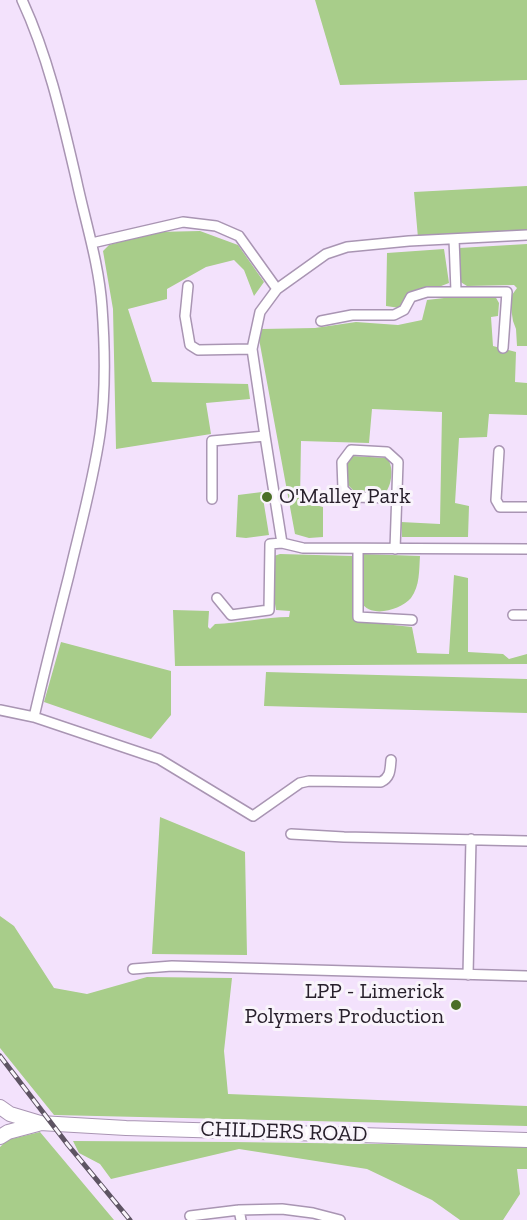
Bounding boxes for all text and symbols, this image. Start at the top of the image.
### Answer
place label: O'Malley Park [279,484,411,510]
marker: O'Malley Park [260,490,274,504]
place label: LPP - Limerick Polymers Production [245,979,444,1030]
marker: LPP - Limerick Polymers Production [449,998,463,1012]
street label: CHILDERS ROAD [200,1116,368,1148]

